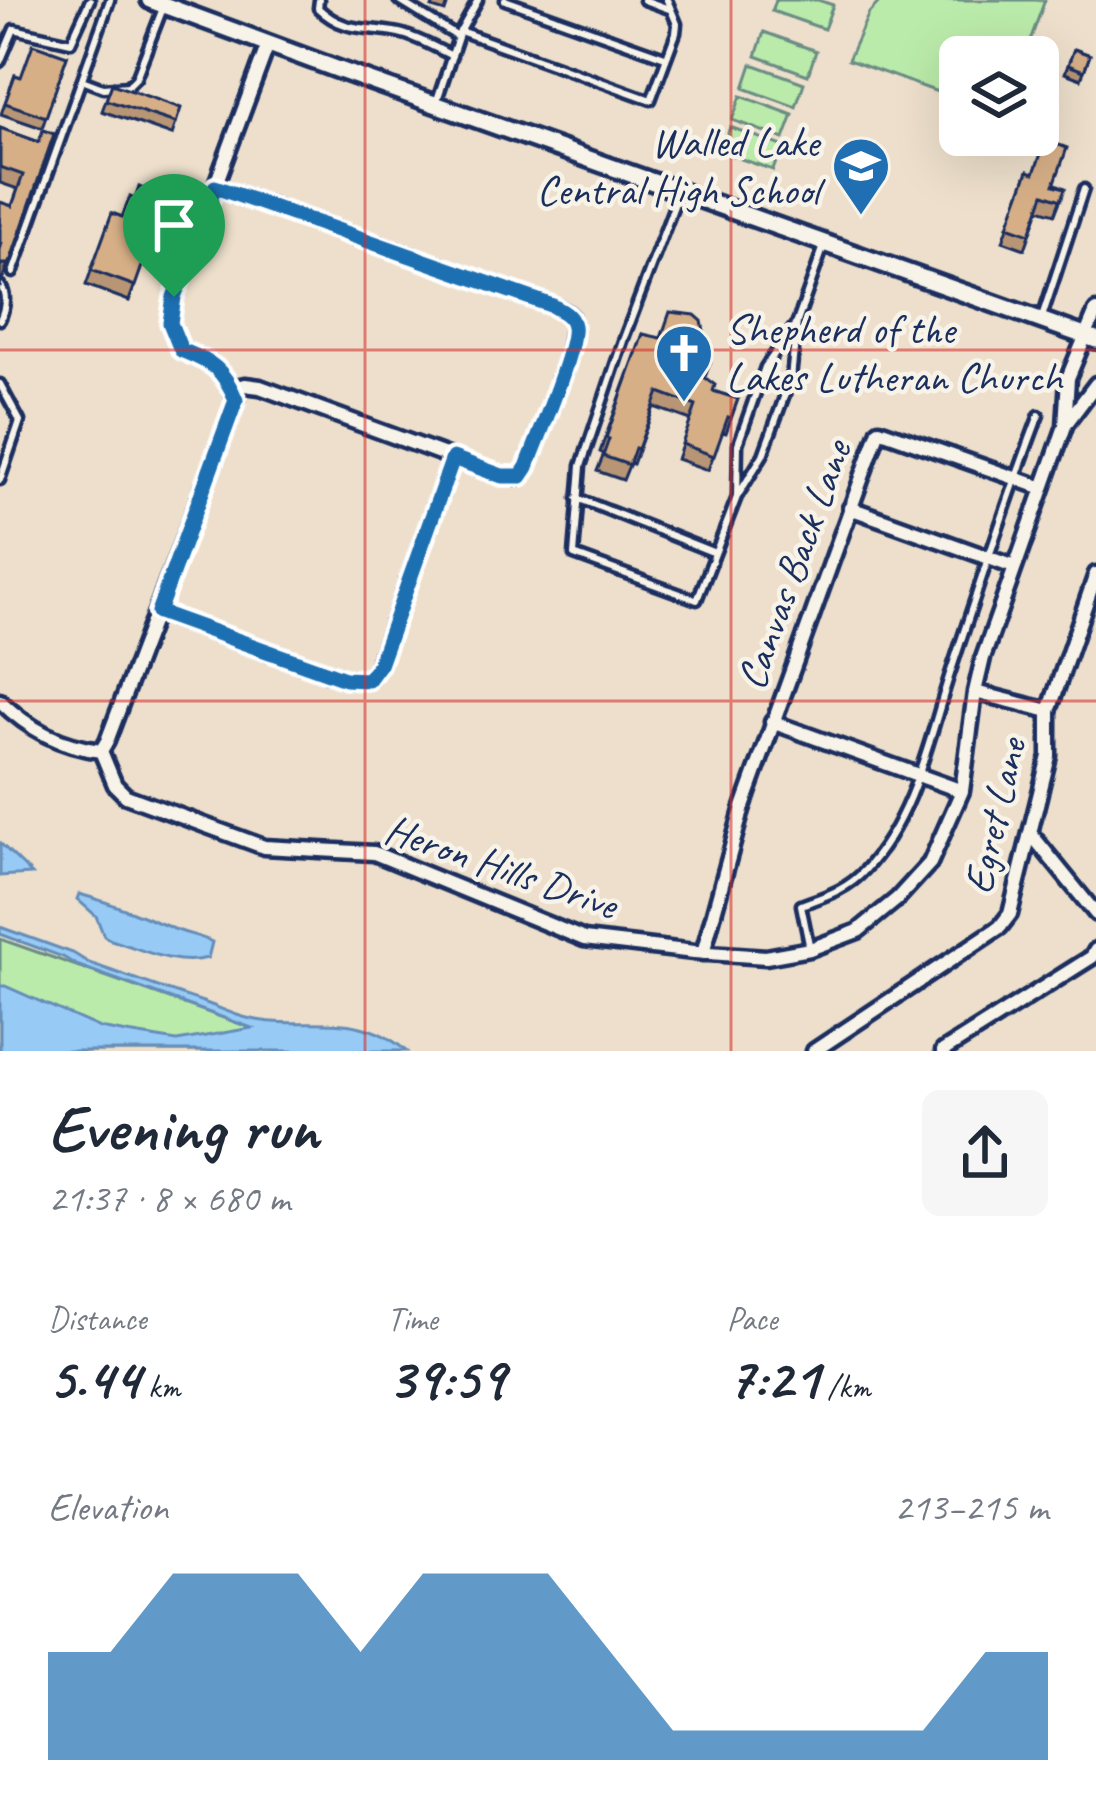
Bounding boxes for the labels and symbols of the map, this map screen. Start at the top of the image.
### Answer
place label: Walled Lake Central High School [537,116,826,217]
school or university icon: Walled Lake Central High School [830,135,892,217]
pin [123,174,225,297]
place label: Shepherd of the Lakes Lutheran Church [726,303,1065,404]
church icon: Shepherd of the Lakes Lutheran Church [653,322,715,404]
street label: Canvas Back Lane [725,431,864,696]
street label: Egret Lane [951,731,1039,899]
street label: Heron Hills Drive [378,803,626,932]

